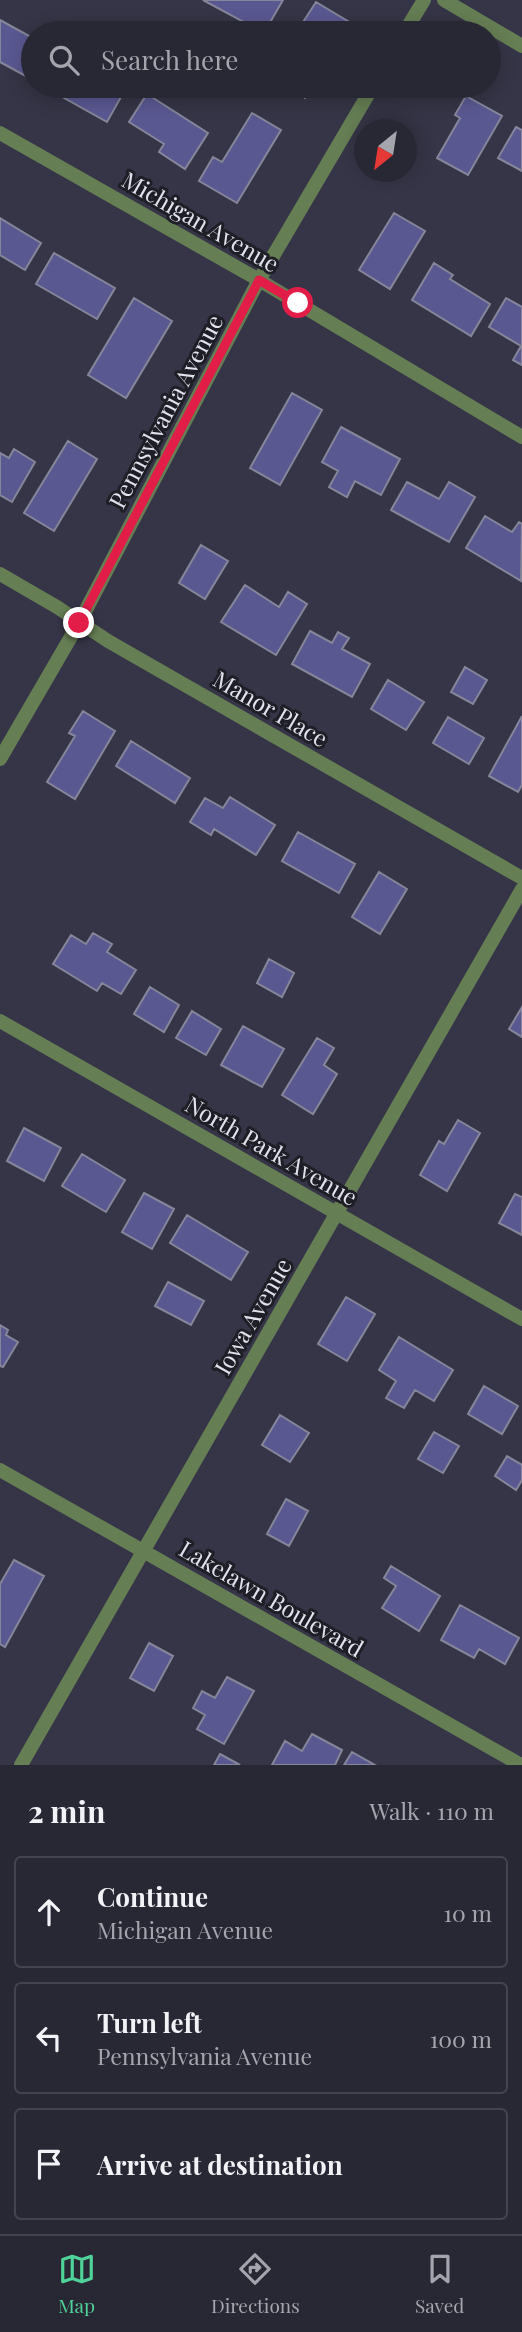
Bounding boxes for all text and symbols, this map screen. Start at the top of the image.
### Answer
search box [21,21,501,98]
icon: search [45,41,83,79]
text: Search here [101,42,238,77]
north arrow [354,119,417,182]
street label: Michigan Avenue [117,164,285,278]
route start [282,287,313,318]
street label: Pennsylvania Avenue [101,309,229,513]
route end [63,607,94,638]
street label: Manor Place [208,663,334,753]
street label: North Park Avenue [180,1088,364,1212]
street label: Iowa Avenue [206,1252,298,1380]
street label: Lakelawn Boulevard [174,1533,370,1663]
text: 2 min [28,1791,105,1831]
text: Walk · 110 m [369,1795,494,1826]
text: Continue [97,1879,208,1914]
icon: ahead [30,1893,68,1931]
text: 10 m [444,1897,492,1928]
text: Michigan Avenue [97,1914,273,1945]
text: Turn left [97,2005,202,2040]
icon: left [30,2019,68,2057]
text: 100 m [430,2023,492,2054]
text: Pennsylvania Avenue [97,2040,312,2071]
icon: arrive [30,2145,68,2183]
text: Arrive at destination [97,2147,343,2182]
tab: Map [58,2250,96,2318]
tab: Directions [211,2250,300,2318]
tab: Saved [415,2250,464,2318]

